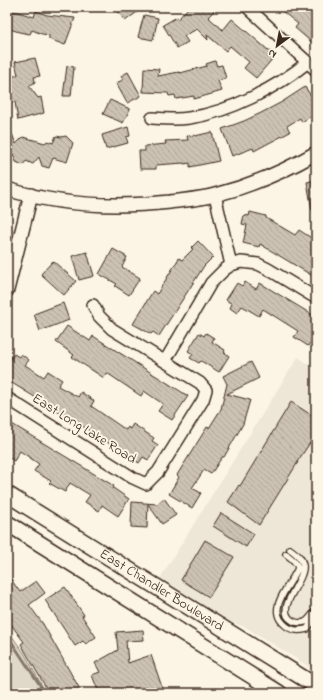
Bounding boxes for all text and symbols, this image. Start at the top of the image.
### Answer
north arrow [257,26,297,66]
text: N [265,45,280,62]
street label: East Long Lake Road [27,388,140,471]
street label: East Chandler Boulevard [95,543,228,637]

